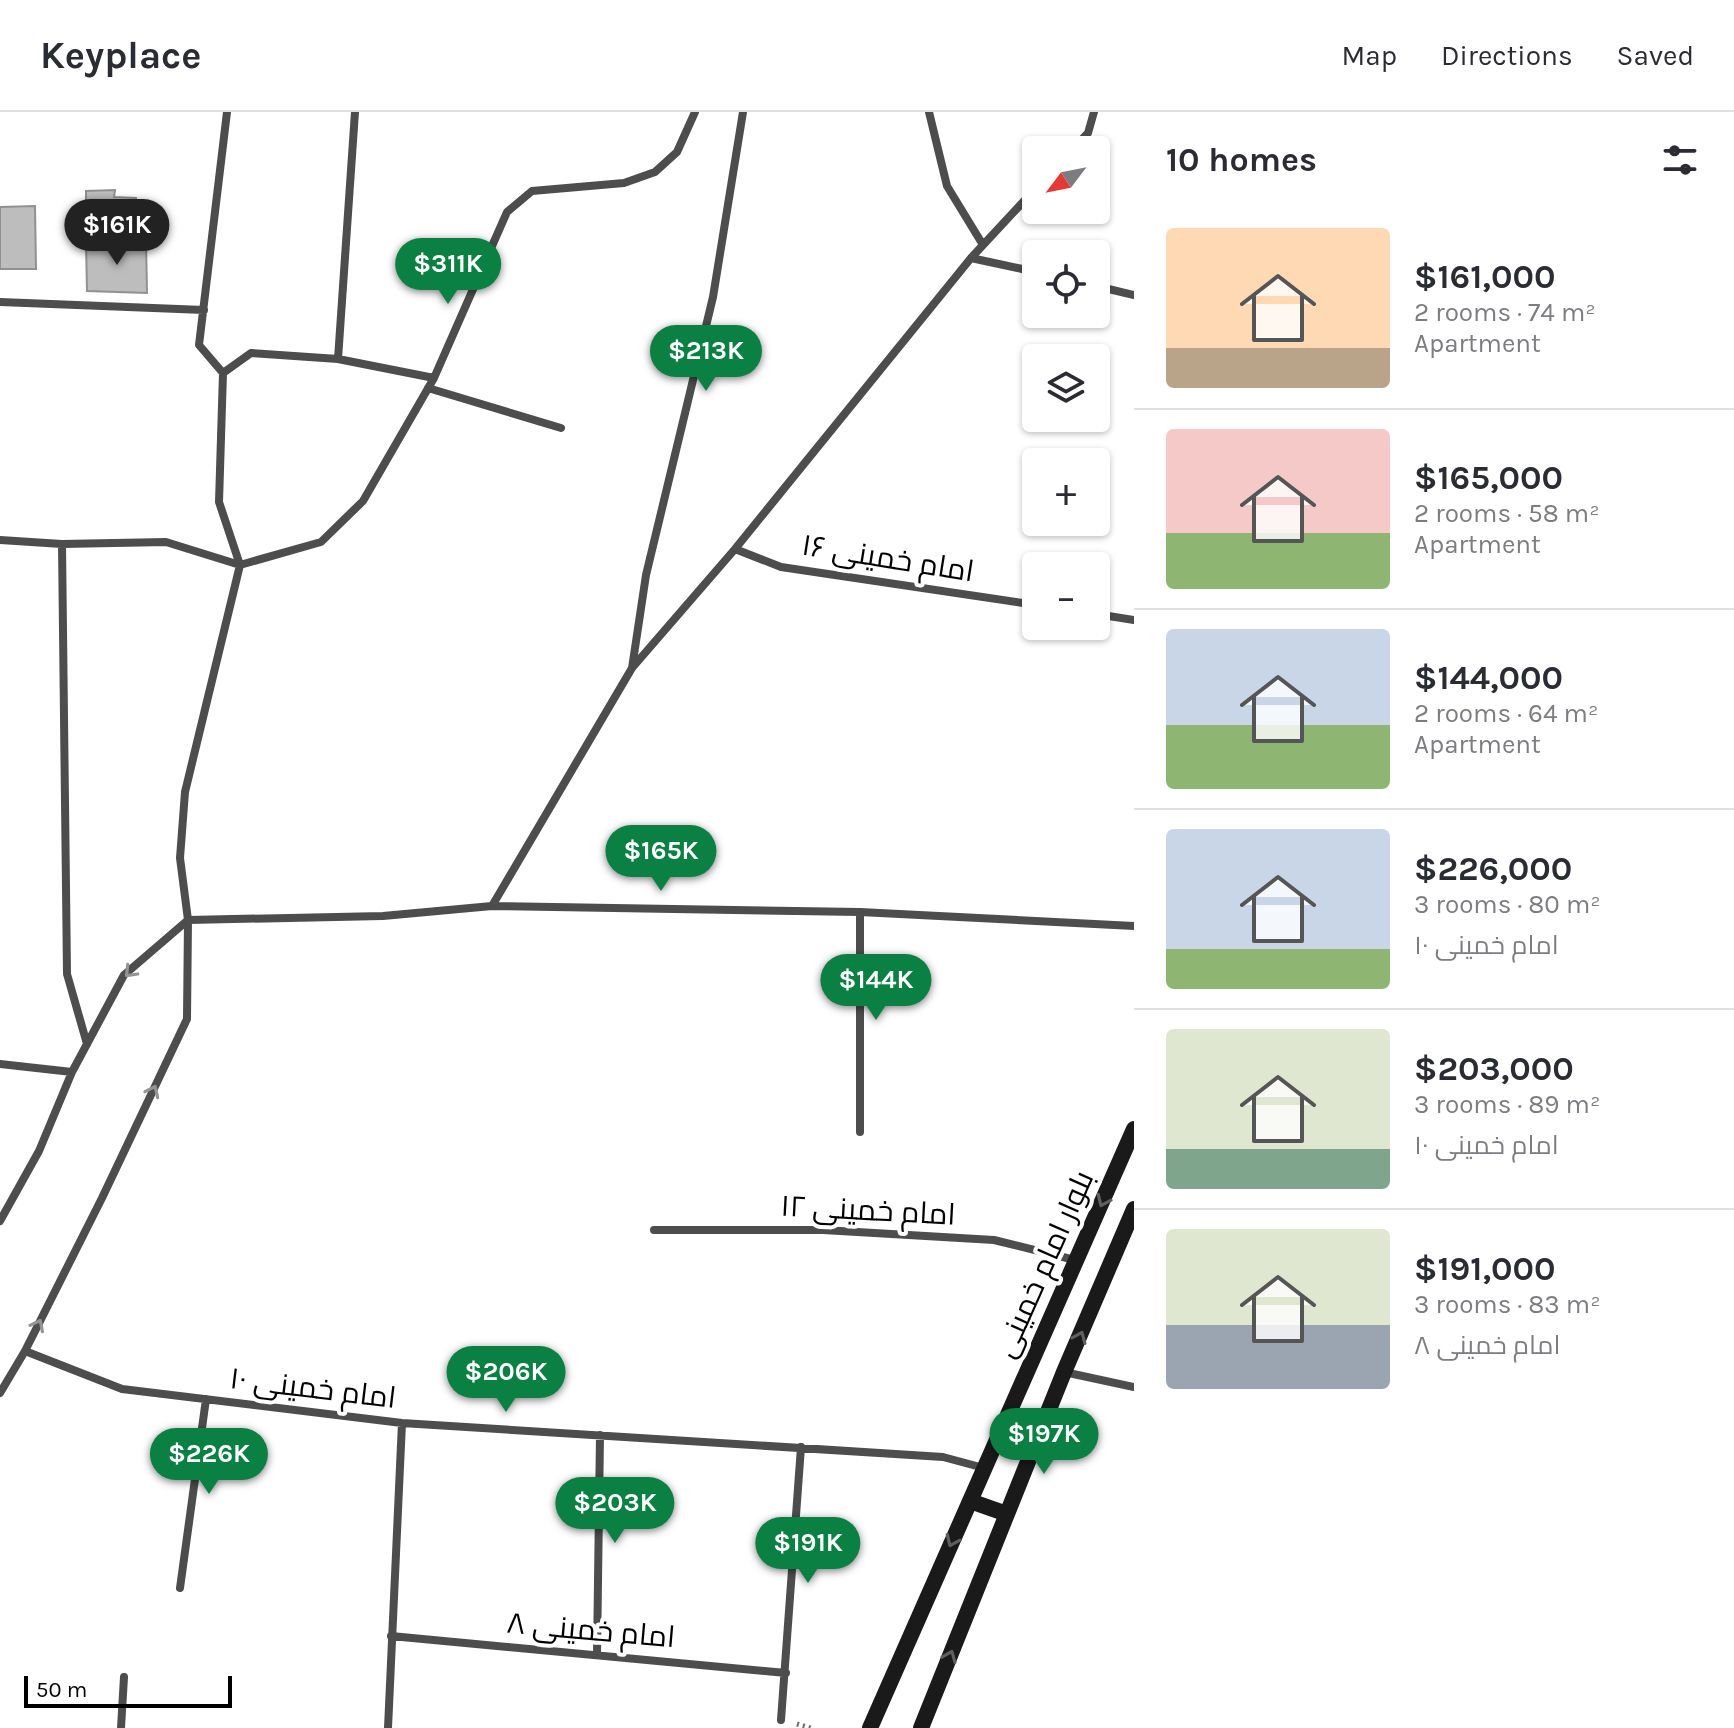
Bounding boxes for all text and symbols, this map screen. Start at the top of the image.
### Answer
text: Keyplace [40,33,201,78]
text: Map [1342,39,1397,72]
text: Directions [1441,39,1573,72]
text: Saved [1617,39,1694,72]
north arrow [1022,136,1110,224]
map controls [1022,136,1110,640]
icon: filters [1658,138,1702,182]
text: 10 homes [1166,140,1317,180]
pin: $161K [61,199,173,267]
text: $161K [82,209,152,240]
pin: $311K [392,238,504,306]
button: locate [1022,240,1110,328]
text: $311K [413,248,483,279]
text: $161,000 [1414,257,1555,297]
icon: home [1230,260,1326,356]
text: 2 rooms · 74 m² [1414,297,1596,328]
pin: $213K [650,325,762,393]
text: Apartment [1414,328,1541,359]
text: $213K [668,335,744,366]
button: layers [1022,344,1110,432]
button: + [1022,448,1110,536]
text: $165,000 [1414,458,1563,498]
icon: home [1230,461,1326,557]
text: 2 rooms · 58 m² [1414,498,1600,529]
street label: امام خمینی ۱۶ [799,527,977,591]
text: Apartment [1414,529,1541,560]
button: − [1022,552,1110,640]
text: $144,000 [1414,658,1563,698]
icon: home [1230,661,1326,757]
text: 2 rooms · 64 m² [1414,698,1598,729]
text: Apartment [1414,729,1541,760]
pin: $165K [605,825,717,893]
text: $165K [623,835,699,866]
text: $226,000 [1414,849,1572,889]
icon: home [1230,861,1326,957]
text: 3 rooms · 80 m² [1414,889,1601,920]
text: امام خمینی ۱۰ [1414,930,1559,961]
pin: $144K [820,954,932,1022]
one-way arrow [124,963,139,977]
text: $144K [838,964,914,995]
text: $203,000 [1414,1049,1574,1089]
icon: home [1230,1061,1326,1157]
one-way arrow [143,1085,159,1100]
text: 3 rooms · 89 m² [1414,1089,1600,1120]
text: امام خمینی ۱۰ [1414,1130,1559,1161]
street label: بلوار امام خمینی [987,1165,1103,1364]
street label: امام خمینی ۱۲ [779,1187,957,1235]
one-way arrow [1096,1192,1112,1207]
text: $191,000 [1414,1249,1556,1289]
icon: home [1230,1261,1326,1357]
text: 3 rooms · 83 m² [1414,1289,1601,1320]
one-way arrow [28,1318,44,1333]
text: امام خمینی ۸ [1414,1330,1560,1361]
one-way arrow [1070,1331,1086,1345]
pin: $206K [450,1346,562,1414]
text: $206K [465,1356,547,1387]
street label: امام خمینی ۱۰ [228,1360,398,1418]
pin: $197K [988,1408,1100,1476]
text: $197K [1008,1418,1080,1449]
pin: $226K [153,1428,265,1496]
text: $226K [168,1438,250,1469]
pin: $203K [559,1477,671,1545]
text: $203K [573,1487,657,1518]
pin: $191K [752,1517,864,1585]
text: $191K [773,1527,843,1558]
one-way arrow [946,1533,962,1547]
street label: امام خمینی ۸ [505,1605,677,1657]
one-way arrow [940,1650,957,1664]
scale bar [24,1672,232,1708]
text: 50 m [36,1677,87,1703]

